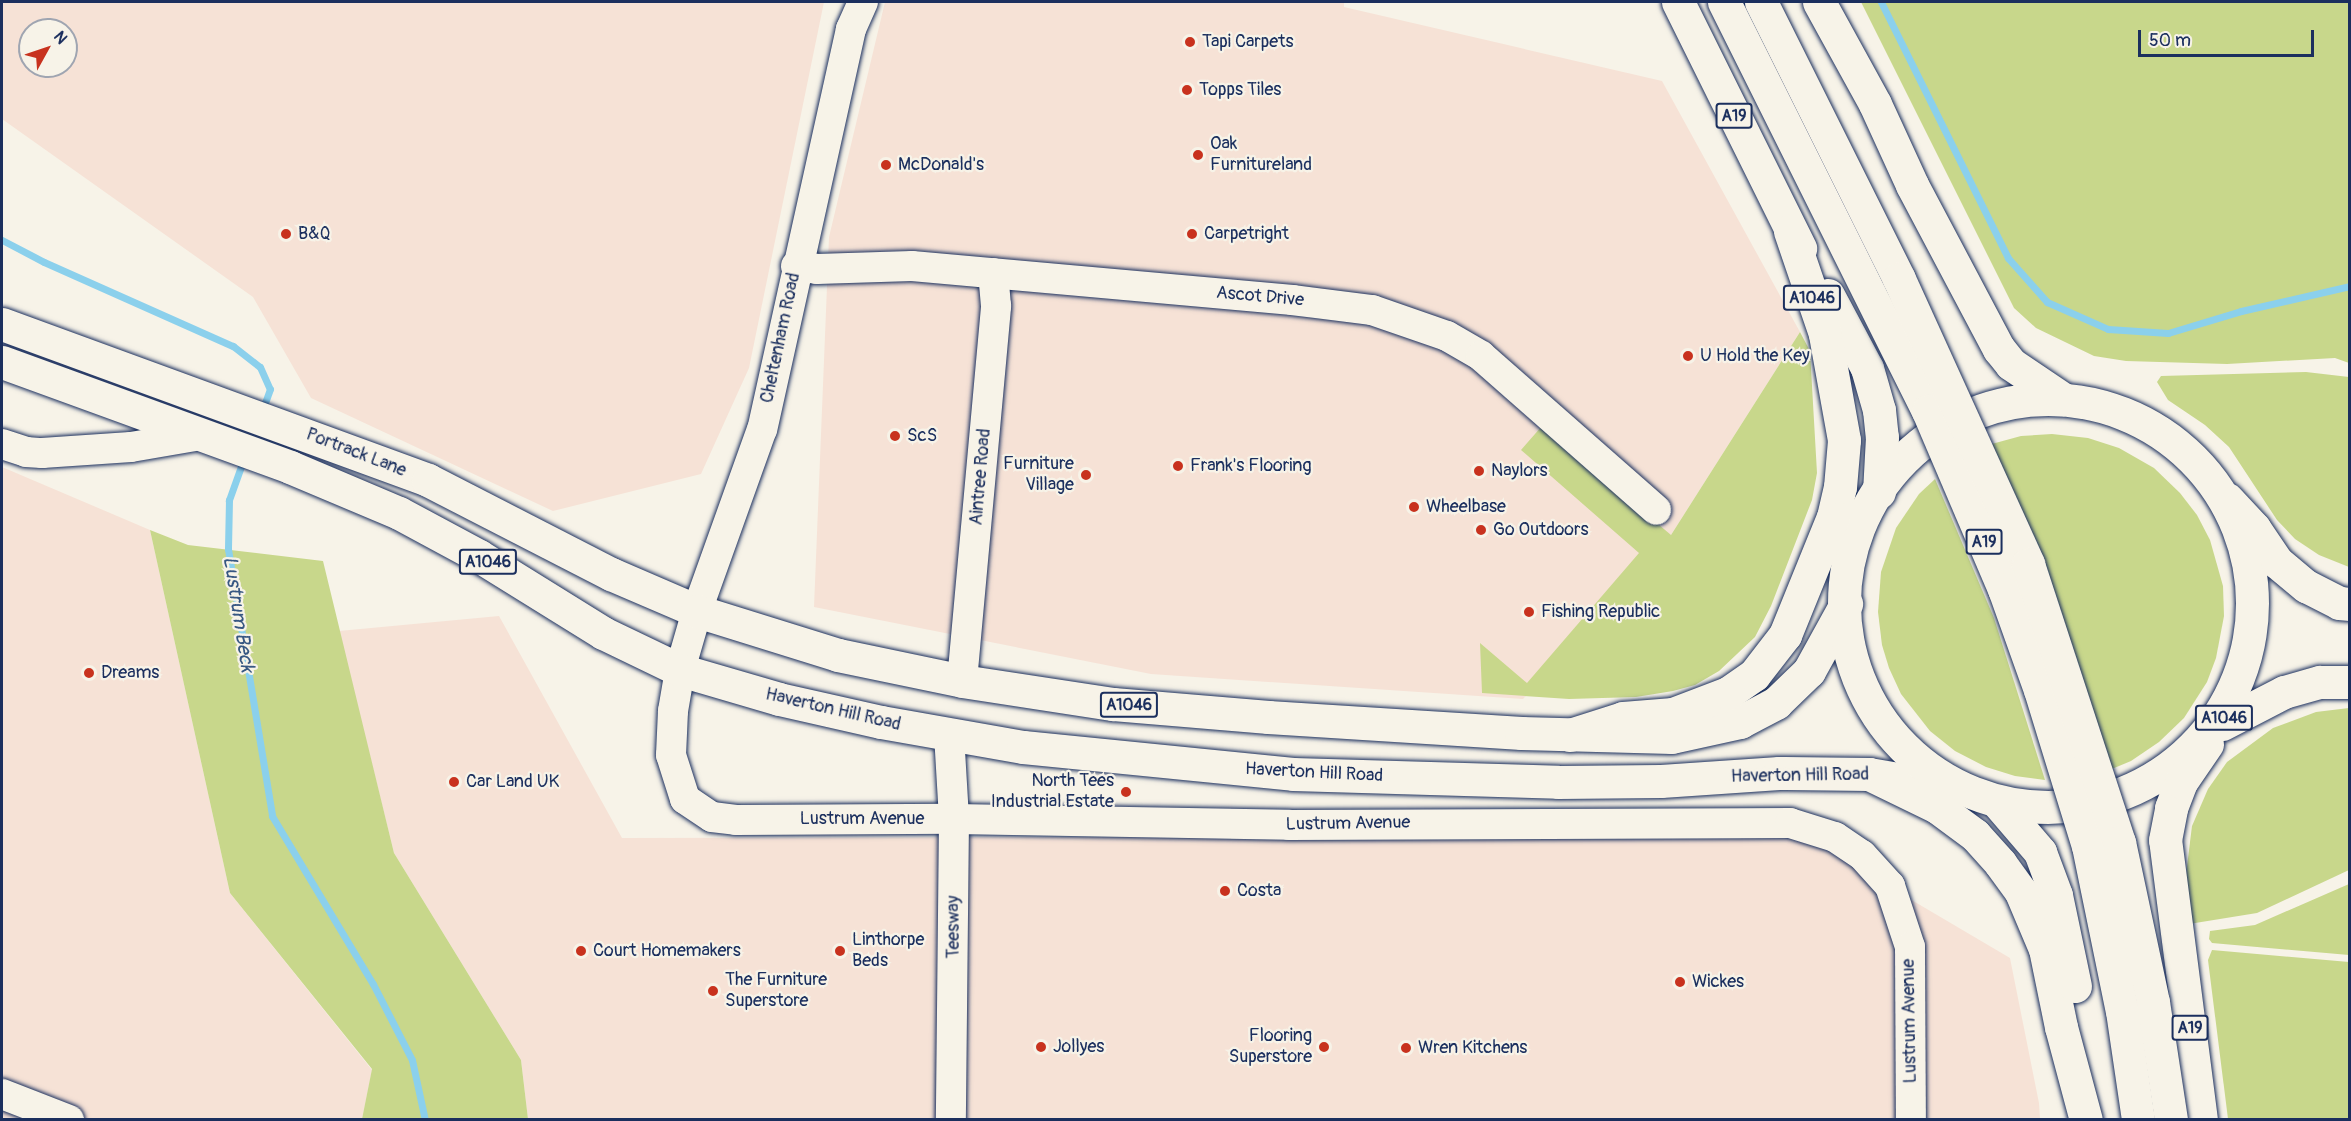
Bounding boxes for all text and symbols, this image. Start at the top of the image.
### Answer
north arrow [18,18,78,78]
scale bar [2141,18,2316,56]
text: N [49,27,71,48]
text: 50 m [2149,29,2191,52]
place label: Tapi Carpets [1202,31,1293,53]
marker: Tapi Carpets [1183,35,1197,49]
place label: Topps Tiles [1199,79,1281,101]
marker: Topps Tiles [1180,83,1194,97]
road number: A19 [1714,103,1754,129]
place label: Oak Furnitureland [1210,134,1312,176]
marker: Oak Furnitureland [1191,148,1205,162]
place label: McDonald's [898,154,984,176]
marker: McDonald's [879,158,893,172]
place label: B&Q [298,223,330,245]
place label: Carpetright [1204,223,1289,245]
marker: B&Q [279,227,293,241]
marker: Carpetright [1185,227,1199,241]
street label: Cheltenham Road [757,271,805,405]
street label: Ascot Drive [1215,282,1305,312]
road number: A1046 [1782,285,1842,311]
place label: U Hold the Key [1700,345,1810,367]
marker: U Hold the Key [1681,349,1695,363]
street label: Portrack Lane [303,424,409,482]
place label: ScS [907,425,937,447]
street label: Aintree Road [966,428,996,526]
marker: ScS [888,429,902,443]
place label: Furniture Village [1003,454,1074,496]
place label: Frank's Flooring [1190,455,1311,477]
marker: Frank's Flooring [1171,459,1185,473]
place label: Naylors [1491,460,1548,482]
marker: Naylors [1472,464,1486,478]
marker: Furniture Village [1079,468,1093,482]
place label: Wheelbase [1426,496,1506,518]
marker: Wheelbase [1407,500,1421,514]
place label: Go Outdoors [1493,519,1589,541]
marker: Go Outdoors [1474,523,1488,537]
road number: A19 [1964,529,2004,555]
road number: A1046 [458,549,518,575]
water label: Lustrum Beck [218,554,260,674]
place label: Fishing Republic [1541,601,1660,623]
marker: Fishing Republic [1522,605,1536,619]
place label: Dreams [101,662,159,684]
marker: Dreams [82,666,96,680]
street label: Haverton Hill Road [763,684,903,736]
road number: A1046 [1099,692,1159,718]
road number: A1046 [2194,705,2254,731]
street label: Haverton Hill Road [1244,759,1384,787]
street label: Haverton Hill Road [1731,764,1869,788]
place label: Car Land UK [466,771,559,793]
place label: North Tees Industrial Estate [991,771,1114,814]
marker: Car Land UK [447,775,461,789]
marker: North Tees Industrial Estate [1119,785,1133,799]
street label: Lustrum Avenue [800,808,924,830]
street label: Lustrum Avenue [1285,812,1411,836]
place label: Costa [1237,880,1281,902]
marker: Costa [1218,884,1232,898]
street label: Teesway [943,896,965,958]
place label: Linthorpe Beds [852,930,924,972]
place label: Court Homemakers [593,940,741,962]
marker: Court Homemakers [574,944,588,958]
marker: Linthorpe Beds [833,944,847,958]
street label: Lustrum Avenue [1898,958,1922,1084]
place label: The Furniture Superstore [725,970,827,1012]
place label: Wickes [1692,971,1744,993]
marker: Wickes [1673,975,1687,989]
marker: The Furniture Superstore [706,984,720,998]
road number: A19 [2170,1015,2210,1041]
place label: Flooring Superstore [1229,1026,1312,1068]
place label: Jollyes [1053,1036,1104,1058]
place label: Wren Kitchens [1418,1037,1527,1059]
marker: Jollyes [1034,1040,1048,1054]
marker: Flooring Superstore [1317,1040,1331,1054]
marker: Wren Kitchens [1399,1041,1413,1055]

